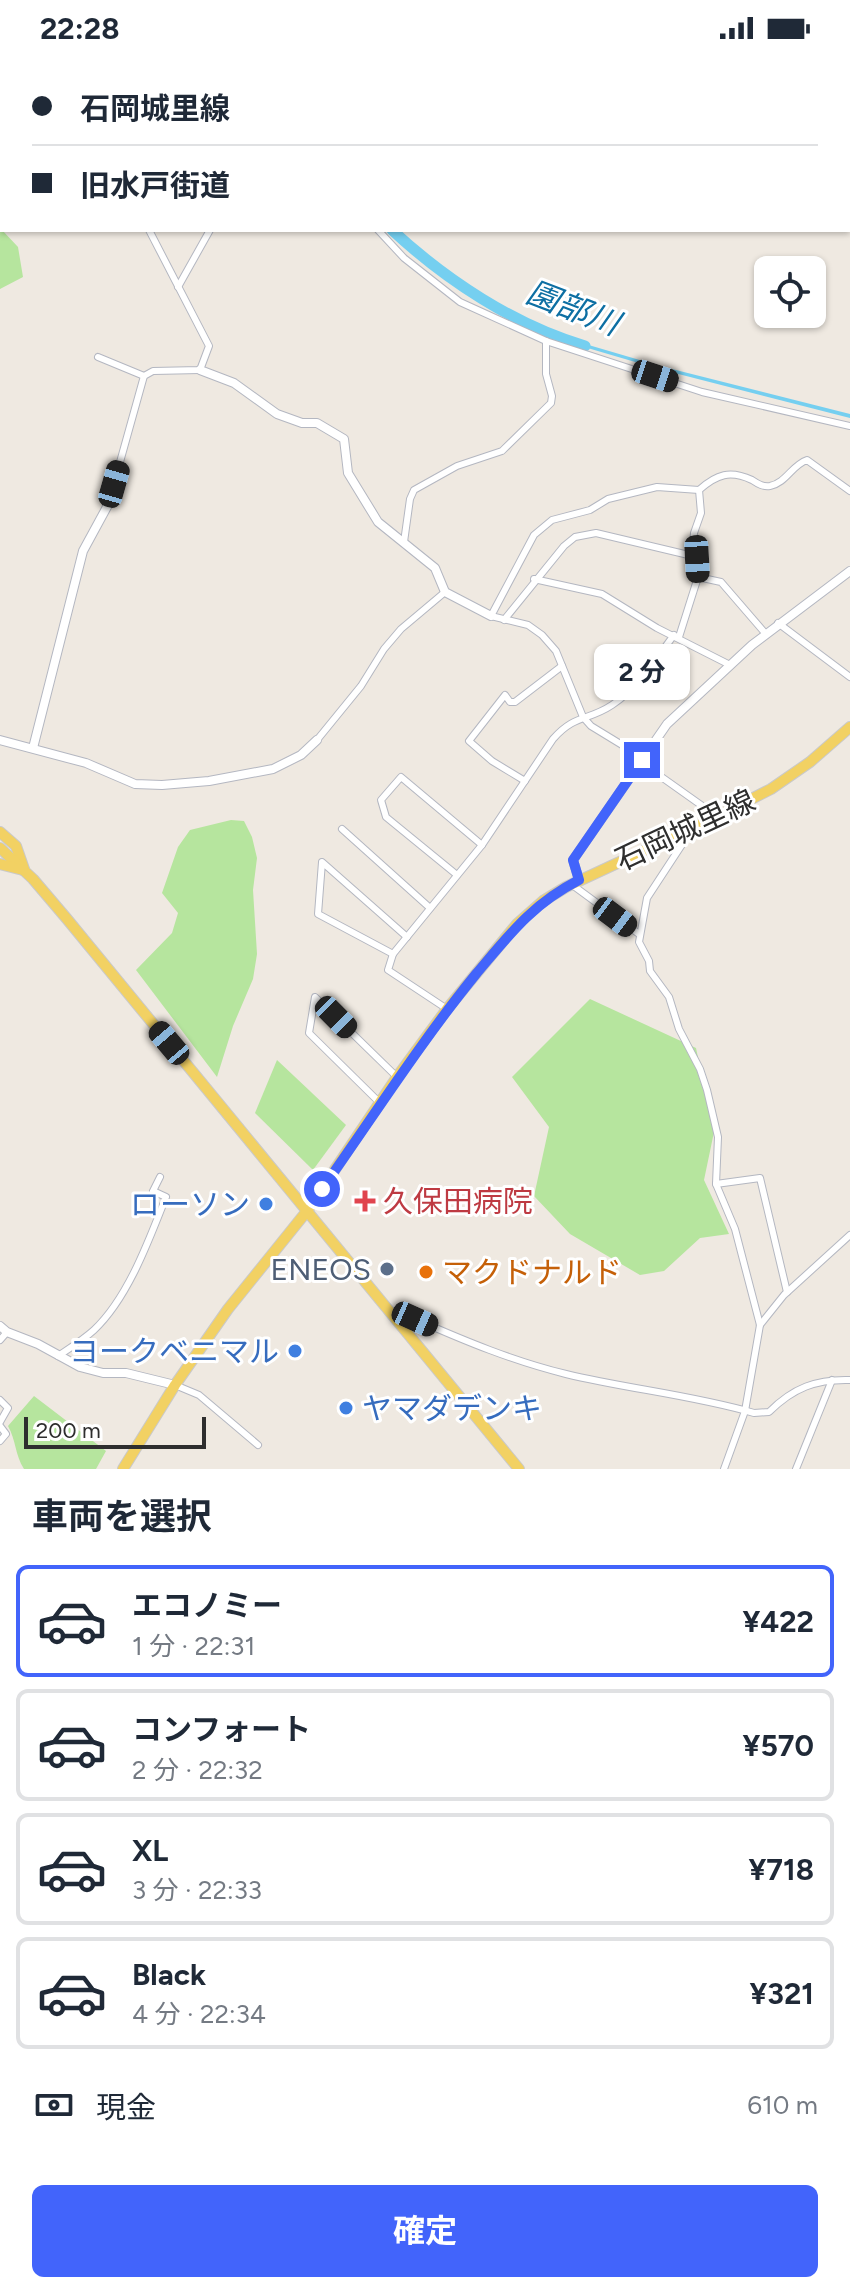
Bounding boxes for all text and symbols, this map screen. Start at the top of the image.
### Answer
text: 22:28 [40,10,120,47]
text: 石岡城里線 [80,90,230,127]
text: 旧水戸街道 [80,167,230,204]
map controls [754,256,826,328]
button: locate [754,256,826,328]
water label: 園部川 [521,273,627,344]
car [628,357,682,395]
car [96,458,132,510]
car [684,534,710,584]
callout: 2 分 [594,644,690,700]
text: 2 分 [618,656,666,688]
route end [624,742,660,778]
street label: 石岡城里線 [609,782,761,878]
car [589,893,641,941]
car [311,992,361,1042]
car [144,1017,194,1069]
route start [304,1171,340,1207]
place label: 久保田病院 [383,1183,533,1220]
place label: ローソン [130,1186,250,1223]
marker: 久保田病院 [354,1190,376,1212]
marker: ローソン [257,1195,275,1213]
place label: ENEOS [271,1251,371,1288]
place label: マクドナルド [442,1254,622,1291]
marker: ENEOS [378,1260,396,1278]
marker: マクドナルド [417,1263,435,1281]
car [388,1298,442,1340]
place label: ヨークベニマル [69,1333,279,1370]
marker: ヨークベニマル [286,1342,304,1360]
place label: ヤマダデンキ [362,1390,542,1427]
marker: ヤマダデンキ [337,1399,355,1417]
scale bar [24,1413,206,1449]
text: 200 m [36,1417,101,1444]
text: 車両を選択 [32,1495,212,1538]
icon: car [36,1585,108,1657]
text: エコノミー [132,1587,282,1624]
text: ¥422 [742,1603,814,1640]
text: 1 分 · 22:31 [132,1630,255,1662]
icon: car [36,1709,108,1781]
text: コンフォート [132,1711,311,1748]
text: ¥570 [743,1727,814,1764]
text: 2 分 · 22:32 [132,1754,263,1786]
text: XL [132,1832,168,1869]
icon: car [36,1833,108,1905]
text: ¥718 [748,1851,814,1888]
text: 3 分 · 22:33 [132,1874,262,1906]
text: Black [132,1956,206,1993]
icon: car [36,1957,108,2029]
text: ¥321 [749,1975,814,2012]
text: 4 分 · 22:34 [132,1998,266,2030]
icon: cash [32,2083,76,2127]
text: 現金 [96,2089,156,2126]
text: 610 m [747,2089,818,2121]
button: 確定 [32,2185,818,2277]

